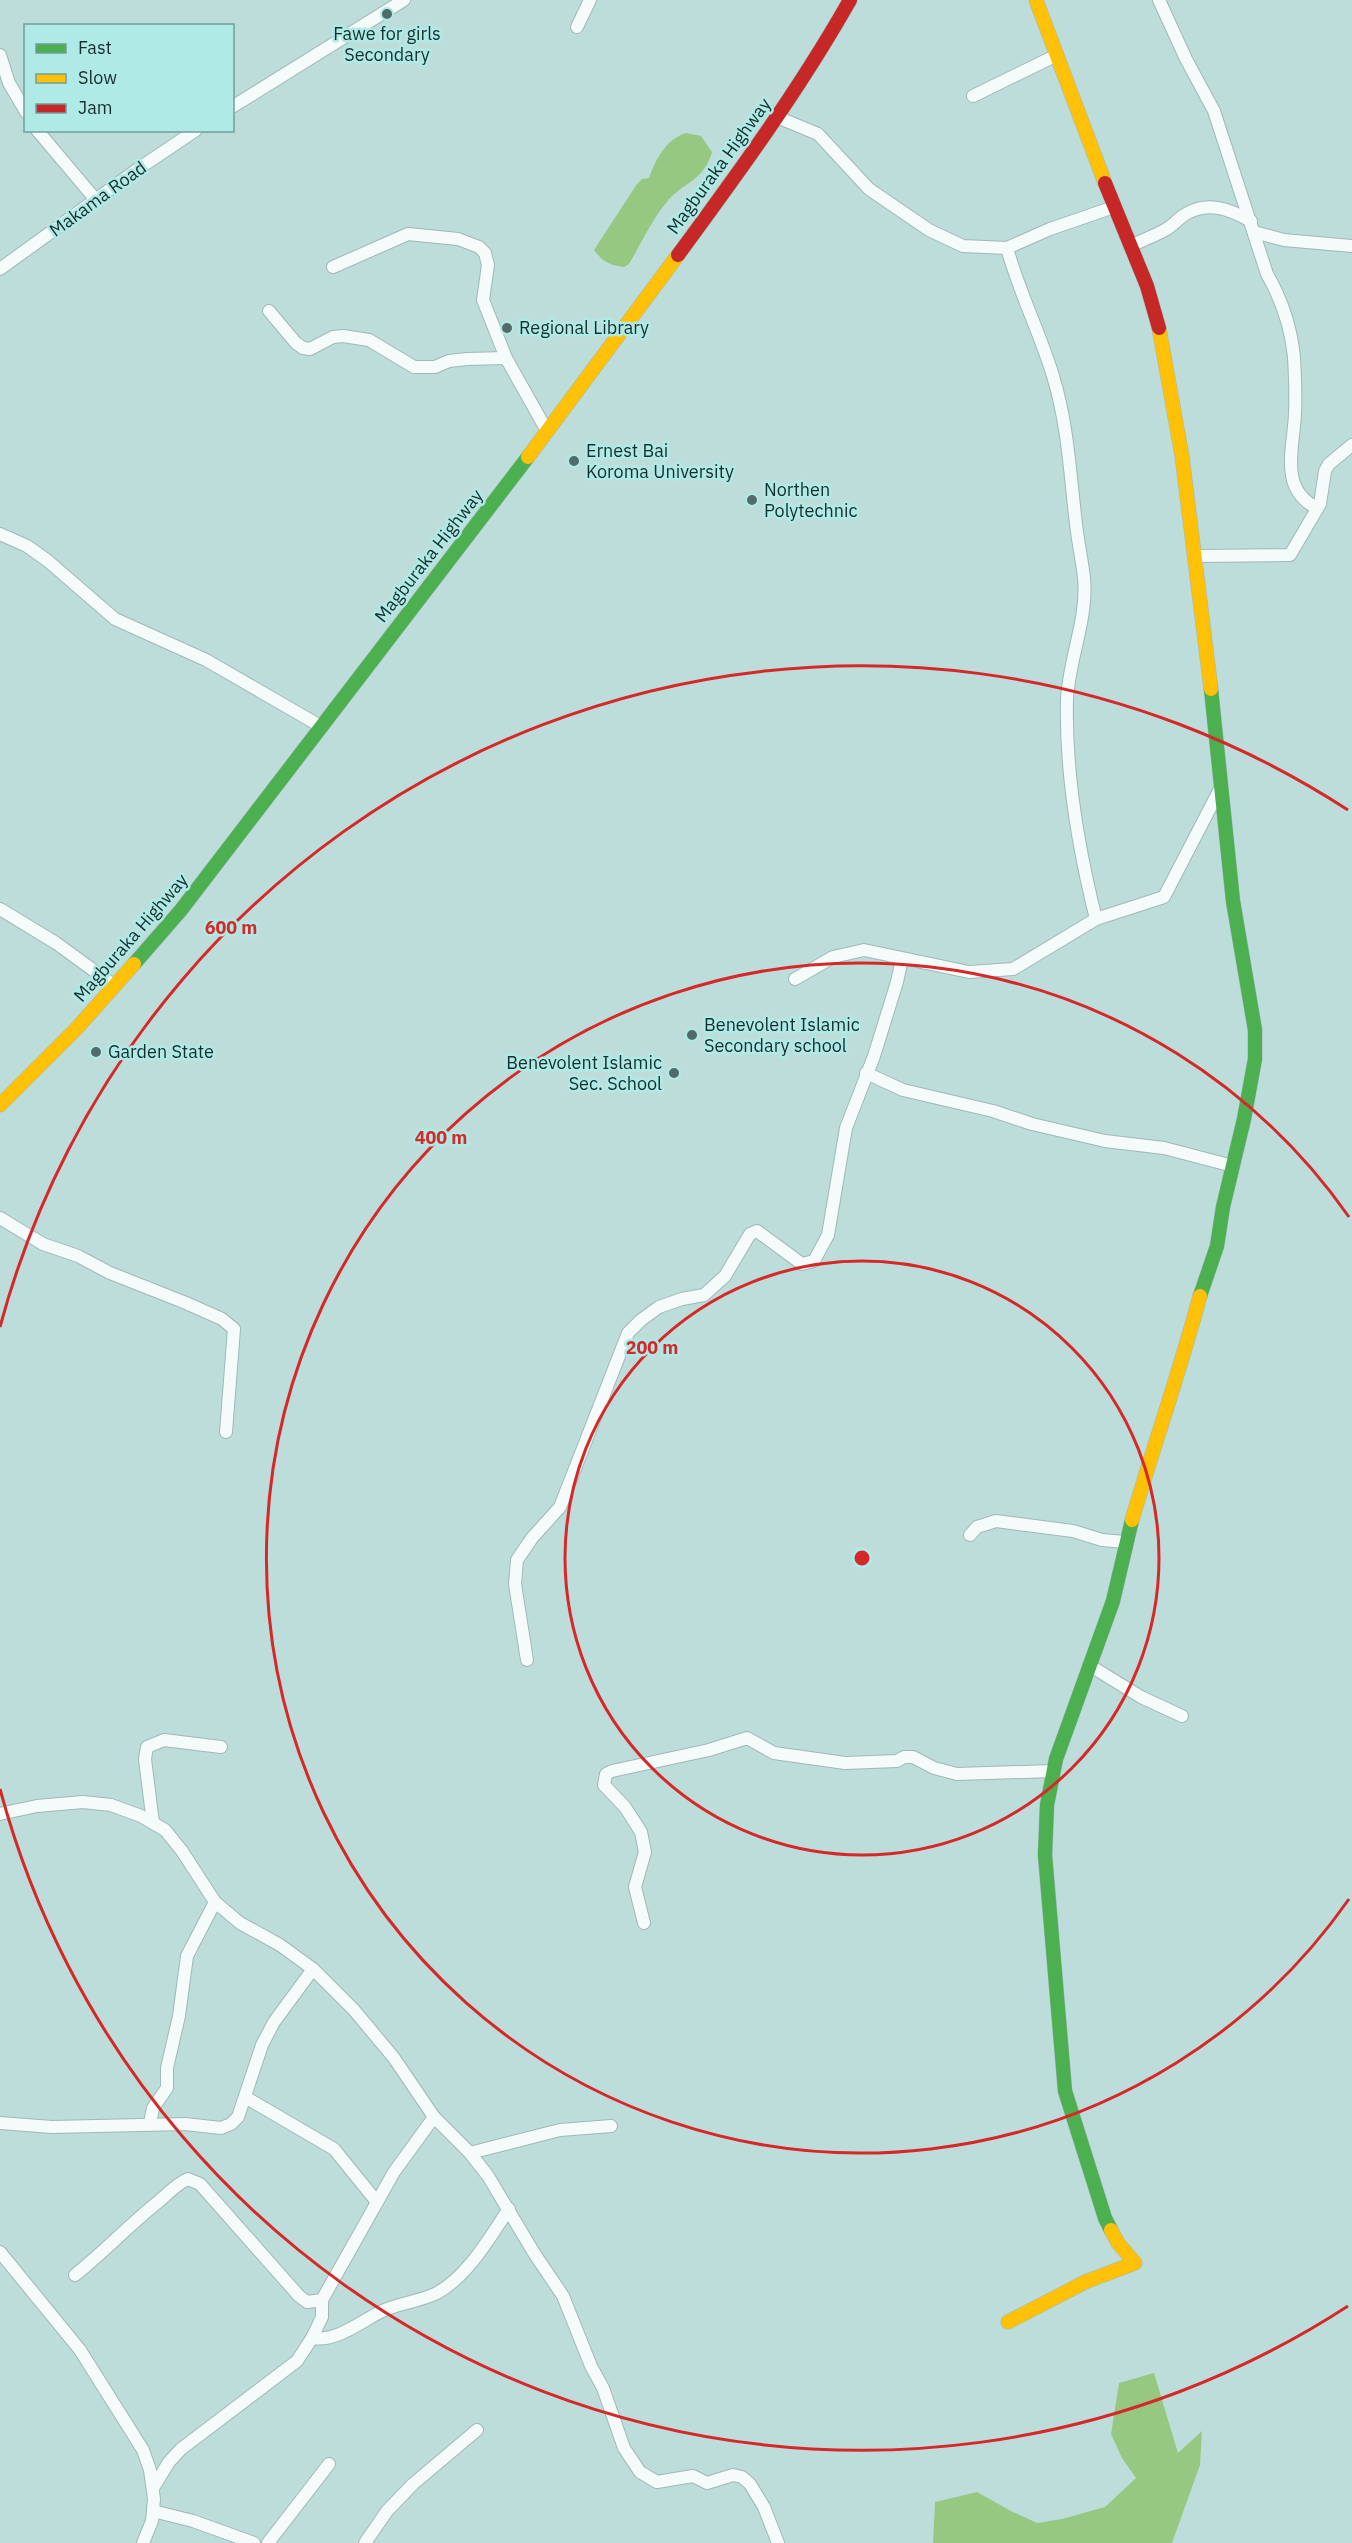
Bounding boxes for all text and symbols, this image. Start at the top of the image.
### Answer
marker: Fawe for girls Secondary [380,7,394,21]
place label: Fawe for girls Secondary [333,22,441,66]
legend [24,24,234,132]
text: Fast [78,36,112,59]
text: Slow [78,66,117,89]
street label: Magburaka Highway [661,93,776,238]
text: Jam [78,96,113,119]
street label: Makama Road [45,156,151,241]
place label: Regional Library [519,316,649,339]
marker: Regional Library [500,321,514,335]
place label: Ernest Bai Koroma University [586,439,734,483]
marker: Ernest Bai Koroma University [567,454,581,468]
place label: Northen Polytechnic [764,478,858,522]
street label: Magburaka Highway [369,484,488,627]
marker: Northen Polytechnic [745,493,759,507]
street label: Magburaka Highway [69,869,193,1007]
text: 600 m [205,916,257,939]
place label: Benevolent Islamic Secondary school [704,1013,860,1057]
marker: Benevolent Islamic Secondary school [685,1028,699,1042]
place label: Garden State [108,1040,214,1063]
marker: Garden State [89,1045,103,1059]
place label: Benevolent Islamic Sec. School [506,1051,662,1095]
marker: Benevolent Islamic Sec. School [667,1066,681,1080]
text: 400 m [415,1126,467,1149]
text: 200 m [626,1336,678,1359]
centre of rings [852,1548,872,1568]

